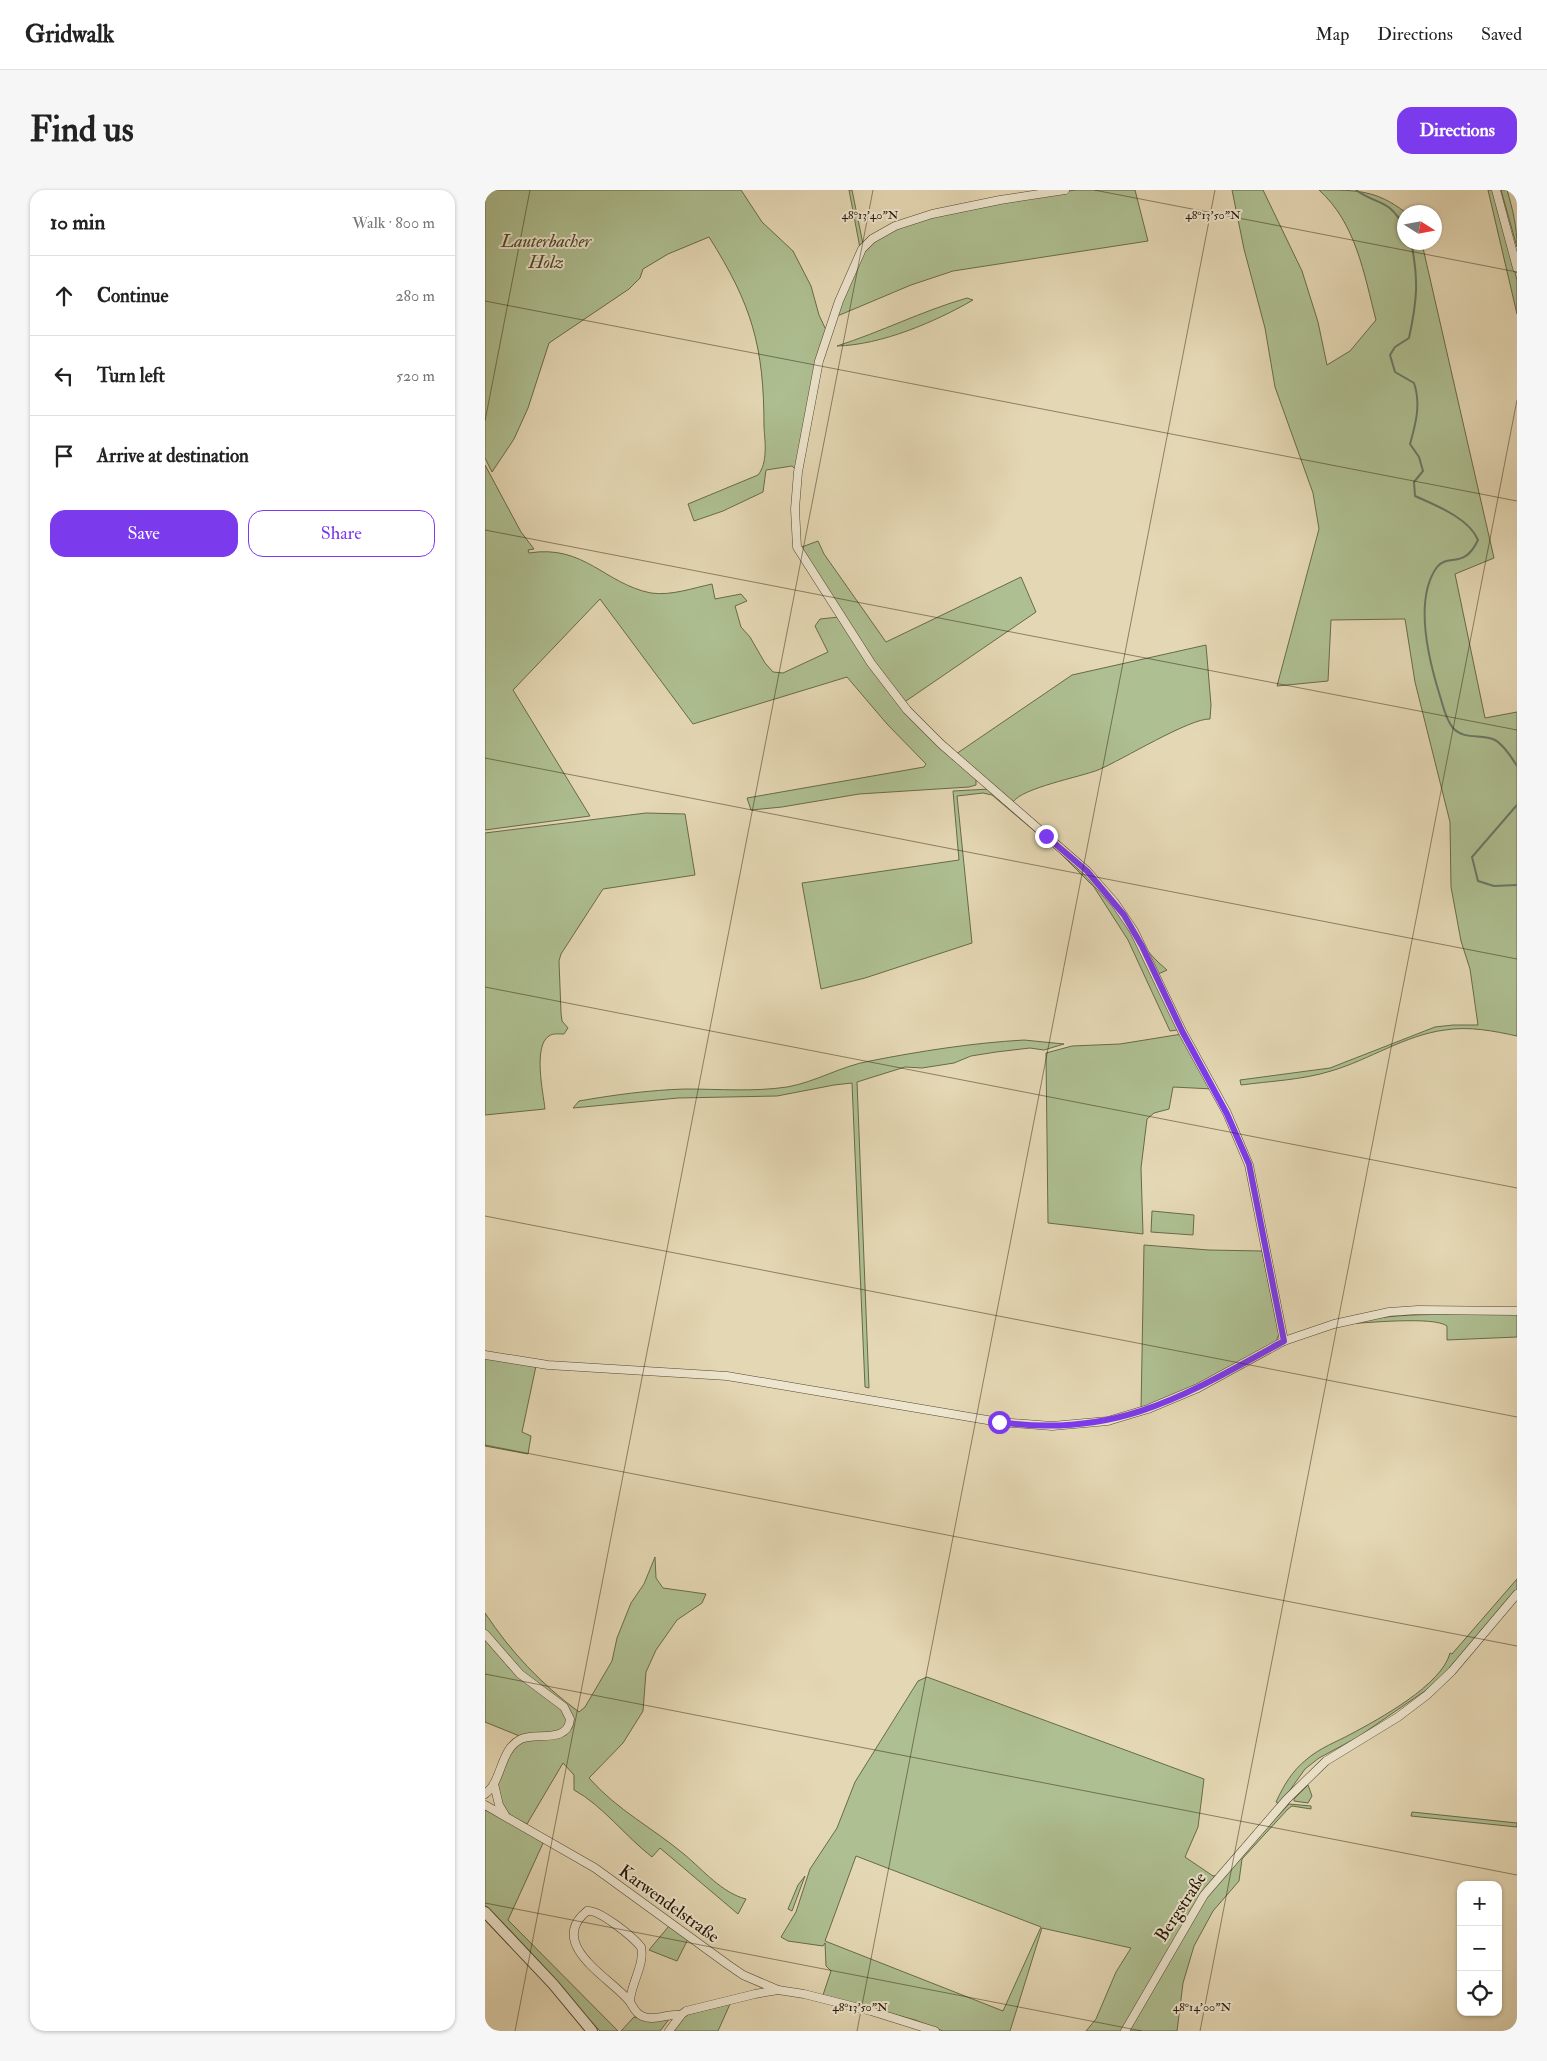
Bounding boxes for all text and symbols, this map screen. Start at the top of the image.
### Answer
text: Gridwalk [25,19,114,50]
text: Map [1316,23,1349,46]
text: Directions [1377,23,1453,46]
text: Saved [1481,23,1522,46]
button: Directions [1397,107,1517,154]
text: Find us [30,108,134,152]
north arrow [1397,205,1442,250]
text: 48°13'40"N [842,208,899,223]
text: 48°13'50"N [1185,208,1241,223]
text: 10 min [50,209,105,236]
text: Walk · 800 m [352,213,435,233]
park label: Lauterbacher Holz [500,230,592,274]
icon: ahead [50,282,78,310]
text: Continue [97,284,168,308]
text: 280 m [395,286,435,306]
icon: left [50,362,78,390]
text: Turn left [97,364,165,388]
text: 520 m [396,366,435,386]
icon: arrive [50,442,78,470]
text: Arrive at destination [97,444,249,468]
button: Save [50,510,238,557]
button: Share [248,510,435,557]
route end [1035,825,1058,848]
route start [988,1411,1011,1434]
street label: Karwendelstraße [614,1860,724,1948]
street label: Bergstraße [1150,1868,1212,1946]
map controls [1457,1881,1502,2016]
button: + [1457,1881,1502,1926]
button: − [1457,1926,1502,1971]
button: locate [1457,1971,1502,2016]
text: 48°13'50"N [832,2000,888,2015]
text: 48°14'00"N [1173,2000,1231,2015]

